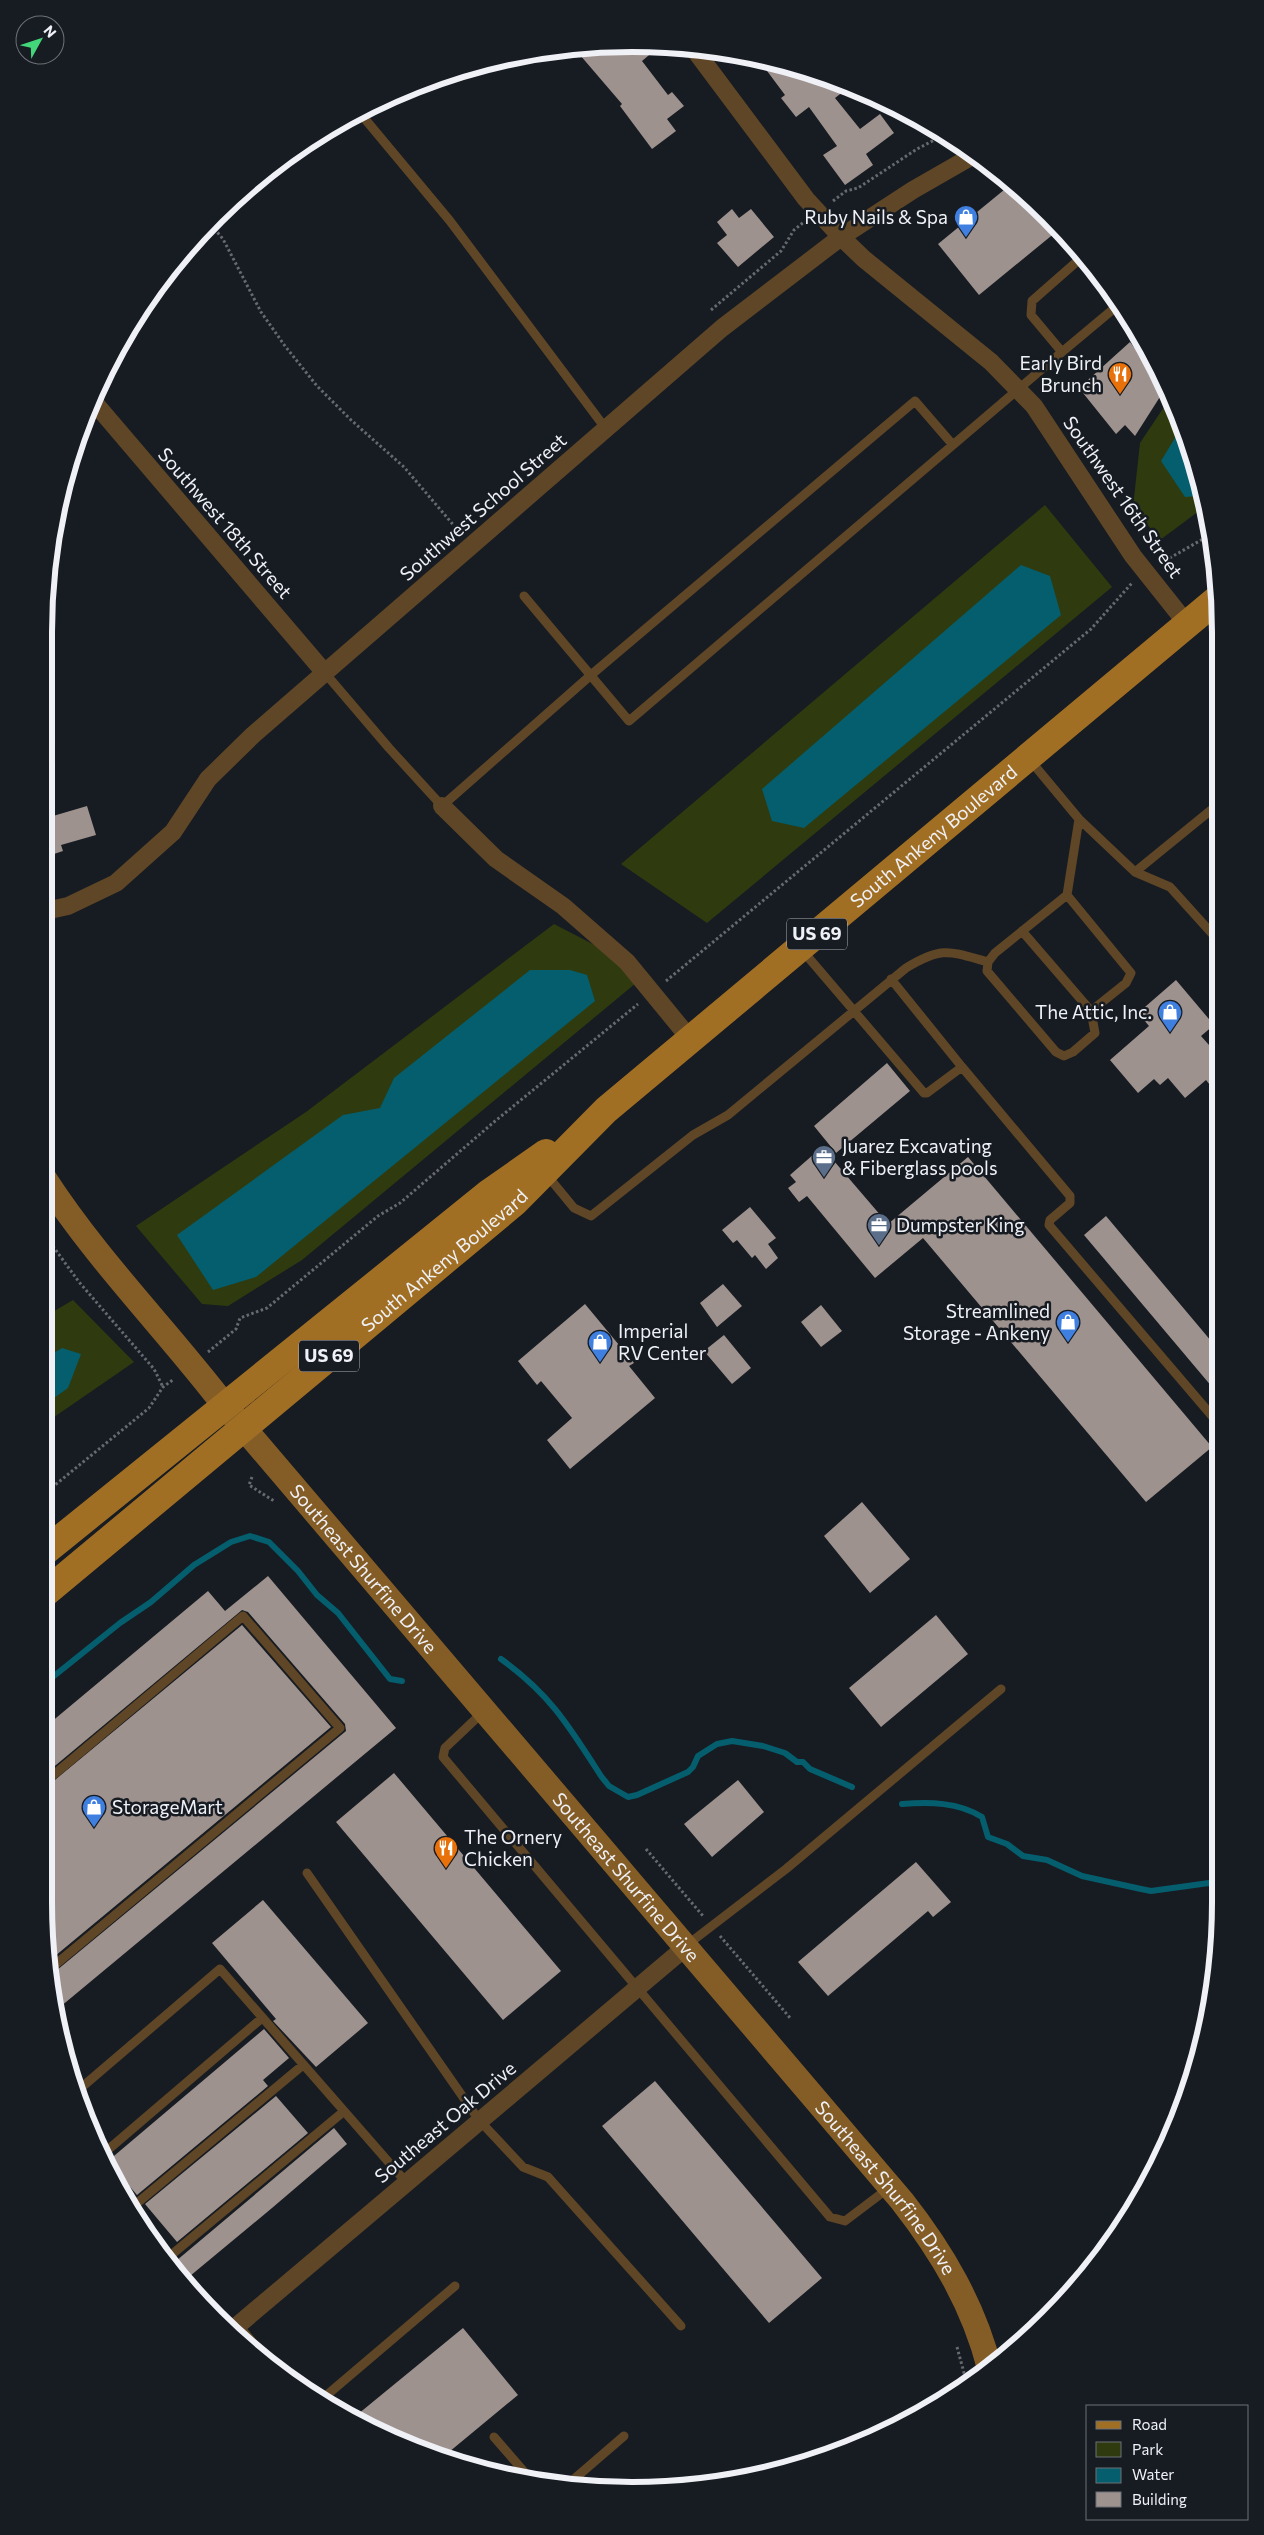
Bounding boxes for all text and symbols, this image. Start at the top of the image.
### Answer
north arrow [15,15,65,65]
text: N [40,22,60,41]
shop icon: Ruby Nails & Spa [953,204,979,238]
place label: Ruby Nails & Spa [804,205,948,228]
place label: Early Bird Brunch [1020,351,1102,396]
restaurant icon: Early Bird Brunch [1107,361,1133,395]
street label: Southwest 16th Street [1059,411,1188,582]
street label: Southwest School Street [395,428,571,585]
street label: Southwest 18th Street [154,443,297,603]
street label: South Ankeny Boulevard [845,760,1021,912]
road number: US 69 [787,919,847,950]
shop icon: The Attic, Inc. [1157,999,1183,1033]
place label: The Attic, Inc. [1035,1000,1152,1023]
place label: Juarez Excavating & Fiberglass pools [842,1134,998,1179]
office icon: Juarez Excavating & Fiberglass pools [811,1144,837,1178]
street label: South Ankeny Boulevard [356,1184,532,1336]
office icon: Dumpster King [866,1212,892,1246]
place label: Dumpster King [896,1213,1025,1236]
place label: Streamlined Storage - Ankeny [903,1299,1050,1344]
shop icon: Streamlined Storage - Ankeny [1055,1309,1081,1343]
place label: Imperial RV Center [618,1319,707,1364]
shop icon: Imperial RV Center [587,1329,613,1363]
road number: US 69 [299,1340,359,1372]
street label: Southeast Shurfine Drive [286,1479,442,1658]
street label: Southeast Shurfine Drive [548,1787,705,1966]
shop icon: StorageMart [81,1794,107,1828]
place label: StorageMart [112,1795,223,1818]
place label: The Ornery Chicken [464,1825,562,1870]
restaurant icon: The Ornery Chicken [433,1835,459,1869]
street label: Southeast Oak Drive [369,2056,520,2187]
street label: Southeast Shurfine Drive [811,2096,961,2278]
legend [1086,2405,1249,2520]
text: Road [1132,2415,1167,2433]
text: Park [1132,2440,1163,2458]
text: Water [1132,2465,1174,2483]
text: Building [1132,2490,1187,2508]

